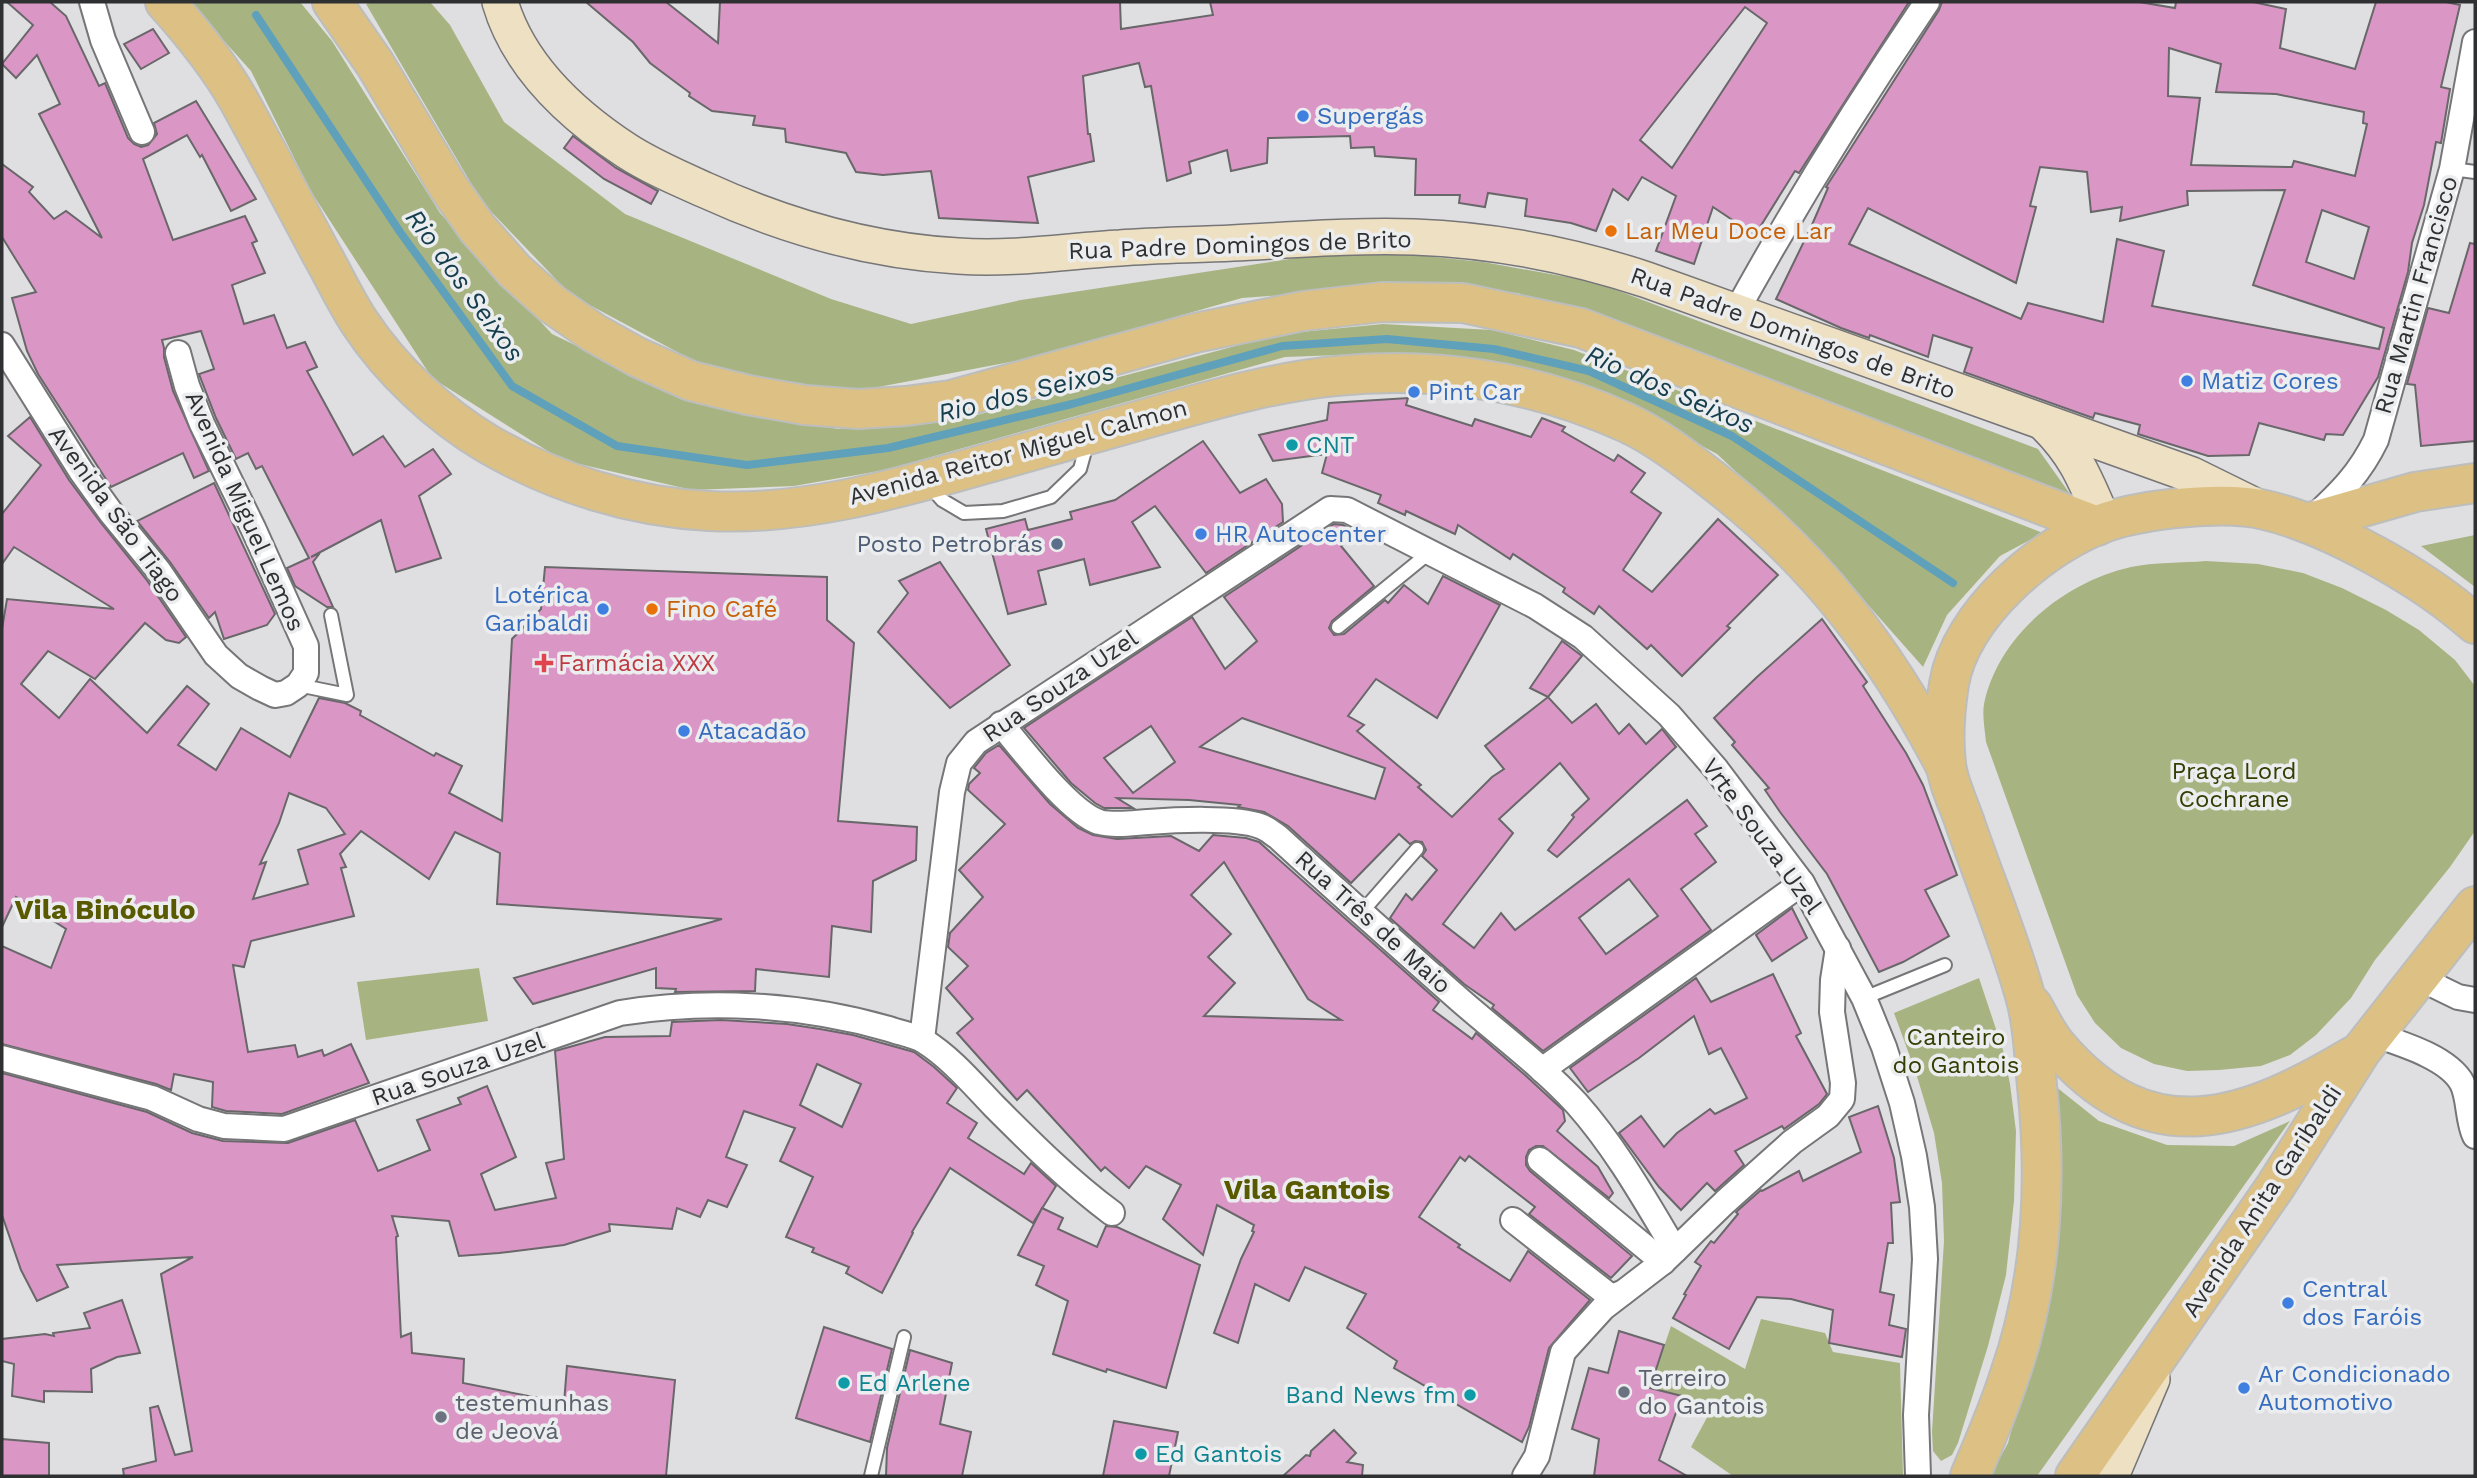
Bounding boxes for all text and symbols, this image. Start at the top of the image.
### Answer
place label: Supergás [1317,102,1424,130]
marker: Supergás [1295,108,1311,124]
street label: Rua Martin Francisco [2369,173,2463,417]
water label: Rio dos Seixos [400,203,530,367]
place label: Lar Meu Doce Lar [1625,217,1833,245]
marker: Lar Meu Doce Lar [1603,223,1619,239]
street label: Rua Padre Domingos de Brito [1068,225,1412,265]
street label: Rua Padre Domingos de Brito [1627,261,1959,405]
water label: Rio dos Seixos [1581,339,1759,439]
water label: Rio dos Seixos [935,356,1117,428]
place label: Matiz Cores [2201,367,2339,395]
marker: Matiz Cores [2179,373,2195,389]
place label: Pint Car [1428,378,1522,406]
marker: Pint Car [1406,384,1422,400]
street label: Avenida Miguel Lemos [179,387,311,635]
street label: Avenida Reitor Miguel Calmon [846,393,1190,511]
street label: Avenida São Tiago [43,421,189,607]
place label: CNT [1306,431,1355,459]
marker: CNT [1284,437,1300,453]
place label: HR Autocenter [1215,520,1387,548]
marker: HR Autocenter [1193,526,1209,542]
place label: Posto Petrobrás [856,530,1043,558]
marker: Posto Petrobrás [1049,536,1065,552]
place label: Lotérica Garibaldi [484,581,589,637]
place label: Fino Café [666,595,777,623]
marker: Lotérica Garibaldi [595,601,611,617]
marker: Fino Café [644,601,660,617]
street label: Rua Souza Uzel [977,623,1143,748]
place label: Farmácia XXX [558,649,715,677]
marker: Farmácia XXX [536,655,552,671]
place label: Atacadão [698,717,807,745]
marker: Atacadão [676,723,692,739]
street label: Vrte Souza Uzel [1696,753,1828,920]
park label: Praça Lord Cochrane [2171,757,2297,813]
street label: Rua Três de Maio [1289,845,1457,999]
district label: Vila Binóculo [14,893,196,926]
park label: Canteiro do Gantois [1893,1023,2019,1079]
street label: Rua Souza Uzel [368,1026,549,1112]
street label: Avenida Anita Garibaldi [2177,1080,2347,1322]
district label: Vila Gantois [1224,1173,1390,1206]
place label: Central dos Faróis [2302,1275,2422,1331]
marker: Central dos Faróis [2280,1295,2296,1311]
place label: Ar Condicionado Automotivo [2258,1360,2451,1416]
place label: Terreiro do Gantois [1638,1364,1765,1420]
place label: Ed Arlene [858,1369,971,1397]
marker: Ed Arlene [836,1375,852,1391]
marker: Ar Condicionado Automotivo [2236,1380,2252,1396]
place label: Band News fm [1285,1381,1456,1409]
marker: Terreiro do Gantois [1616,1384,1632,1400]
marker: Band News fm [1462,1387,1478,1403]
place label: testemunhas de Jeová [455,1389,609,1445]
marker: testemunhas de Jeová [433,1409,449,1425]
place label: Ed Gantois [1155,1440,1282,1468]
marker: Ed Gantois [1133,1446,1149,1462]

